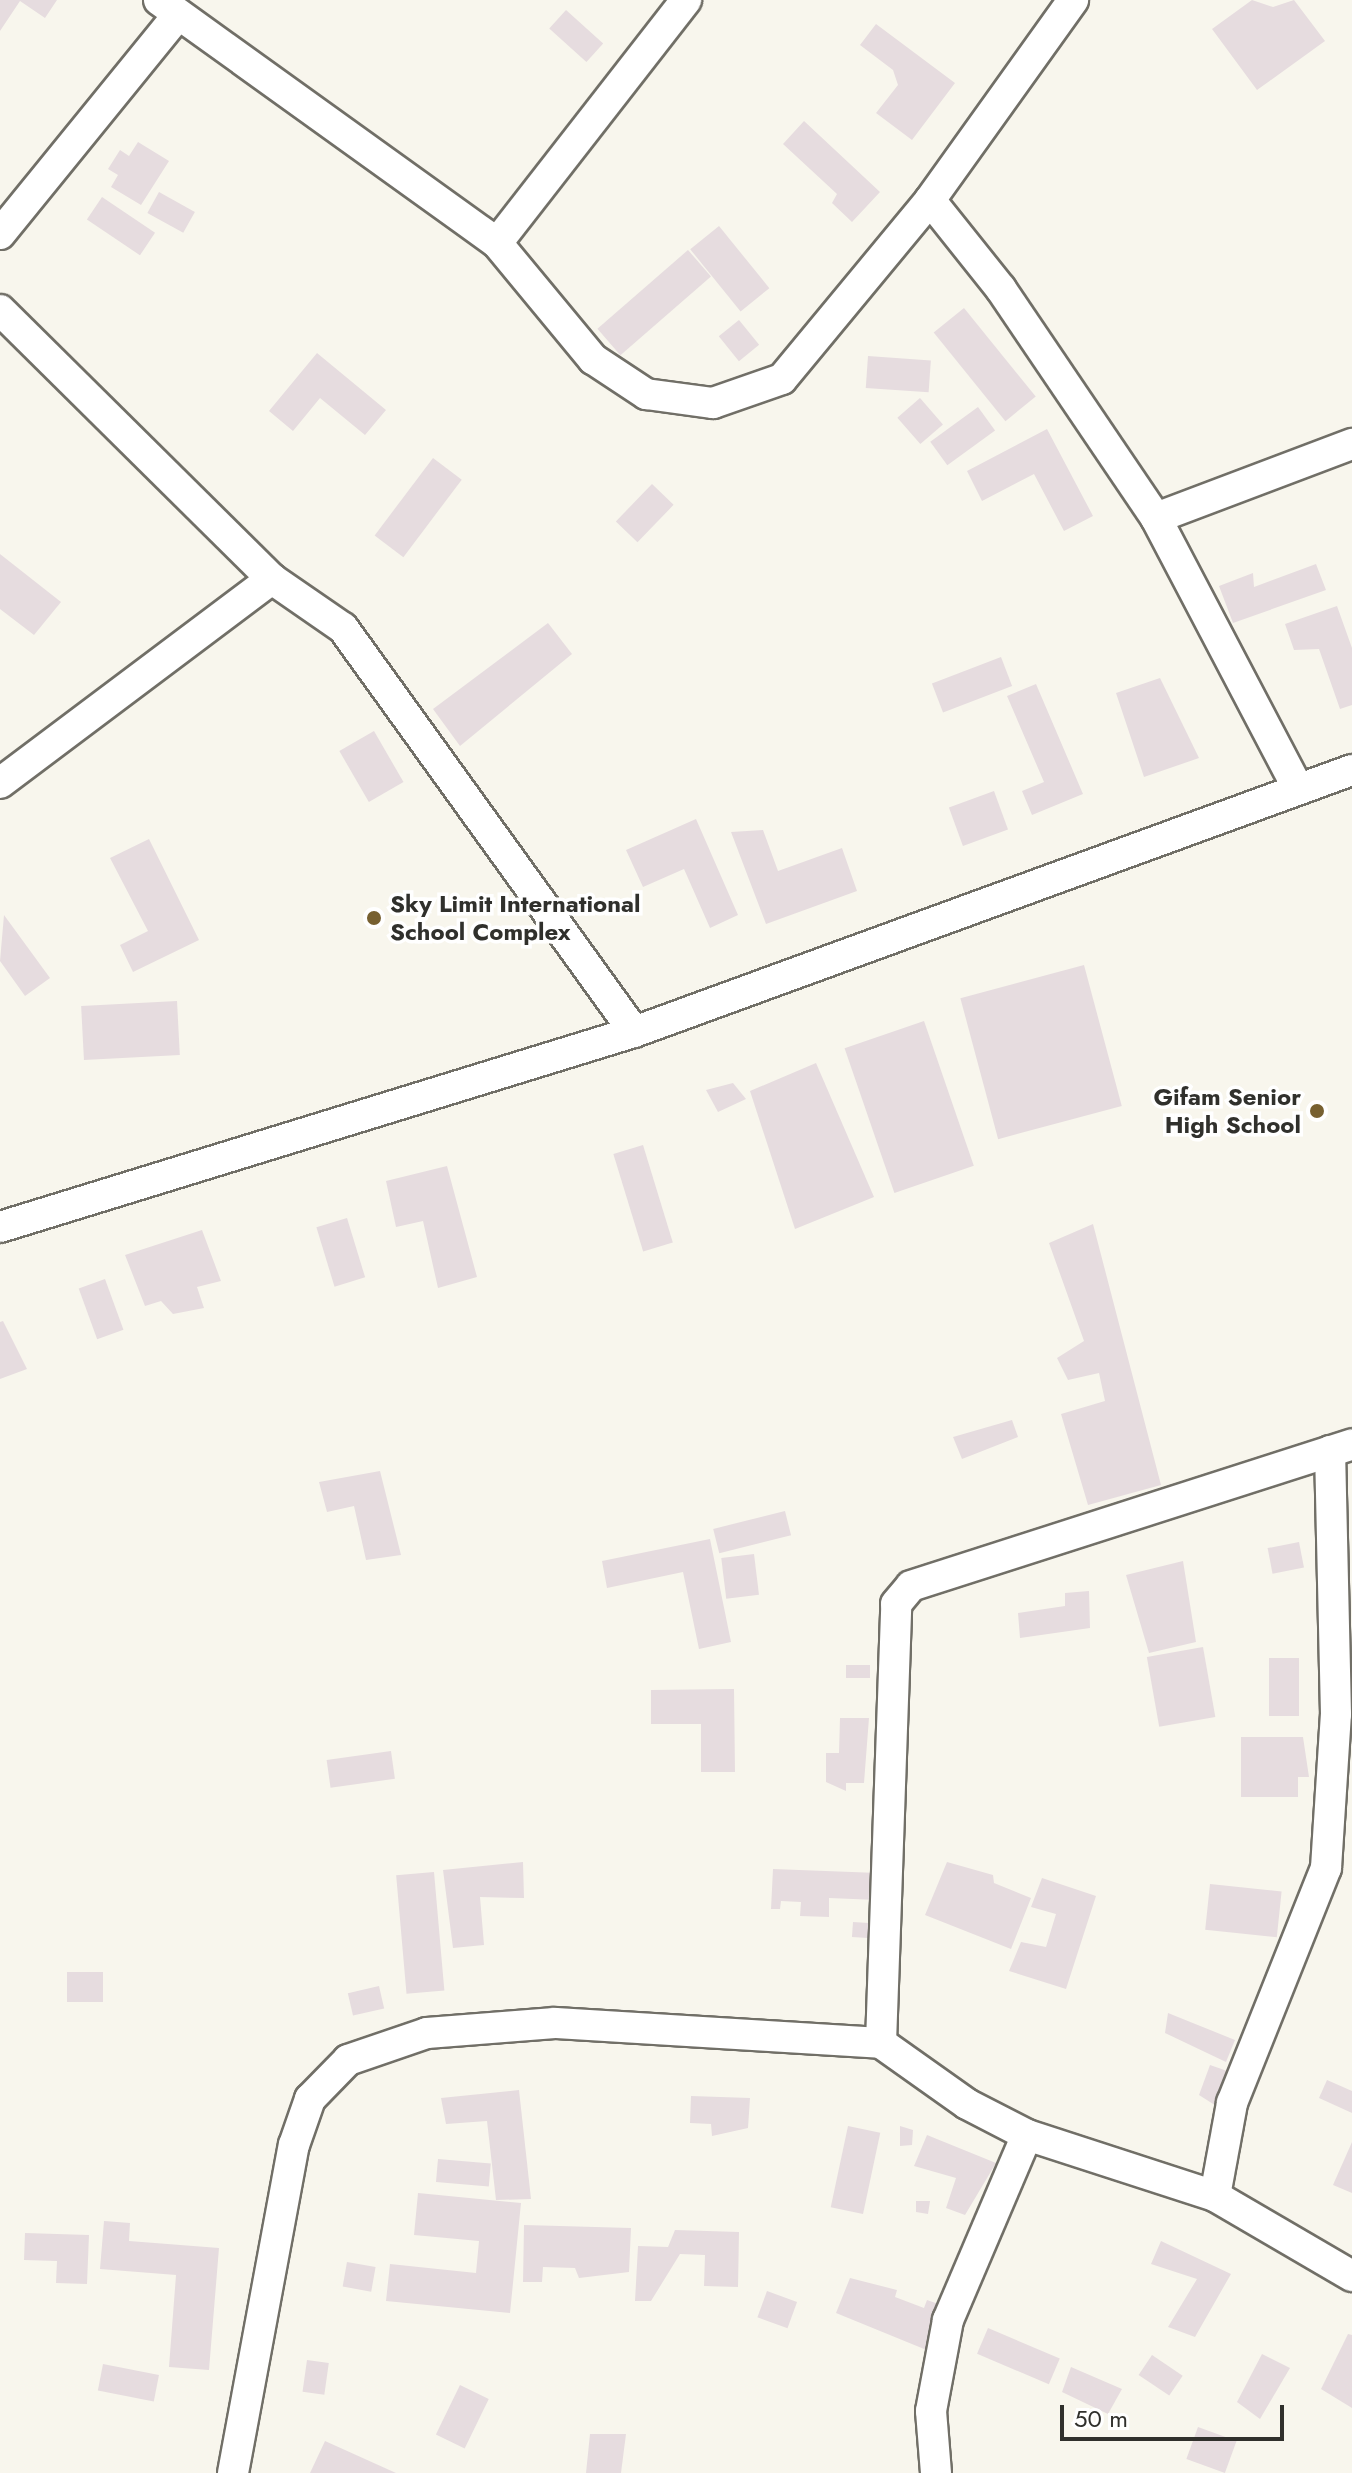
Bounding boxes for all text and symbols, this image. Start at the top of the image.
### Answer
place label: Sky Limit International School Complex [390,890,640,946]
marker: Sky Limit International School Complex [365,909,383,927]
place label: Gifam Senior High School [1154,1083,1301,1139]
marker: Gifam Senior High School [1308,1102,1326,1120]
scale bar [1064,2389,1288,2439]
text: 50 m [1074,2401,1128,2436]

